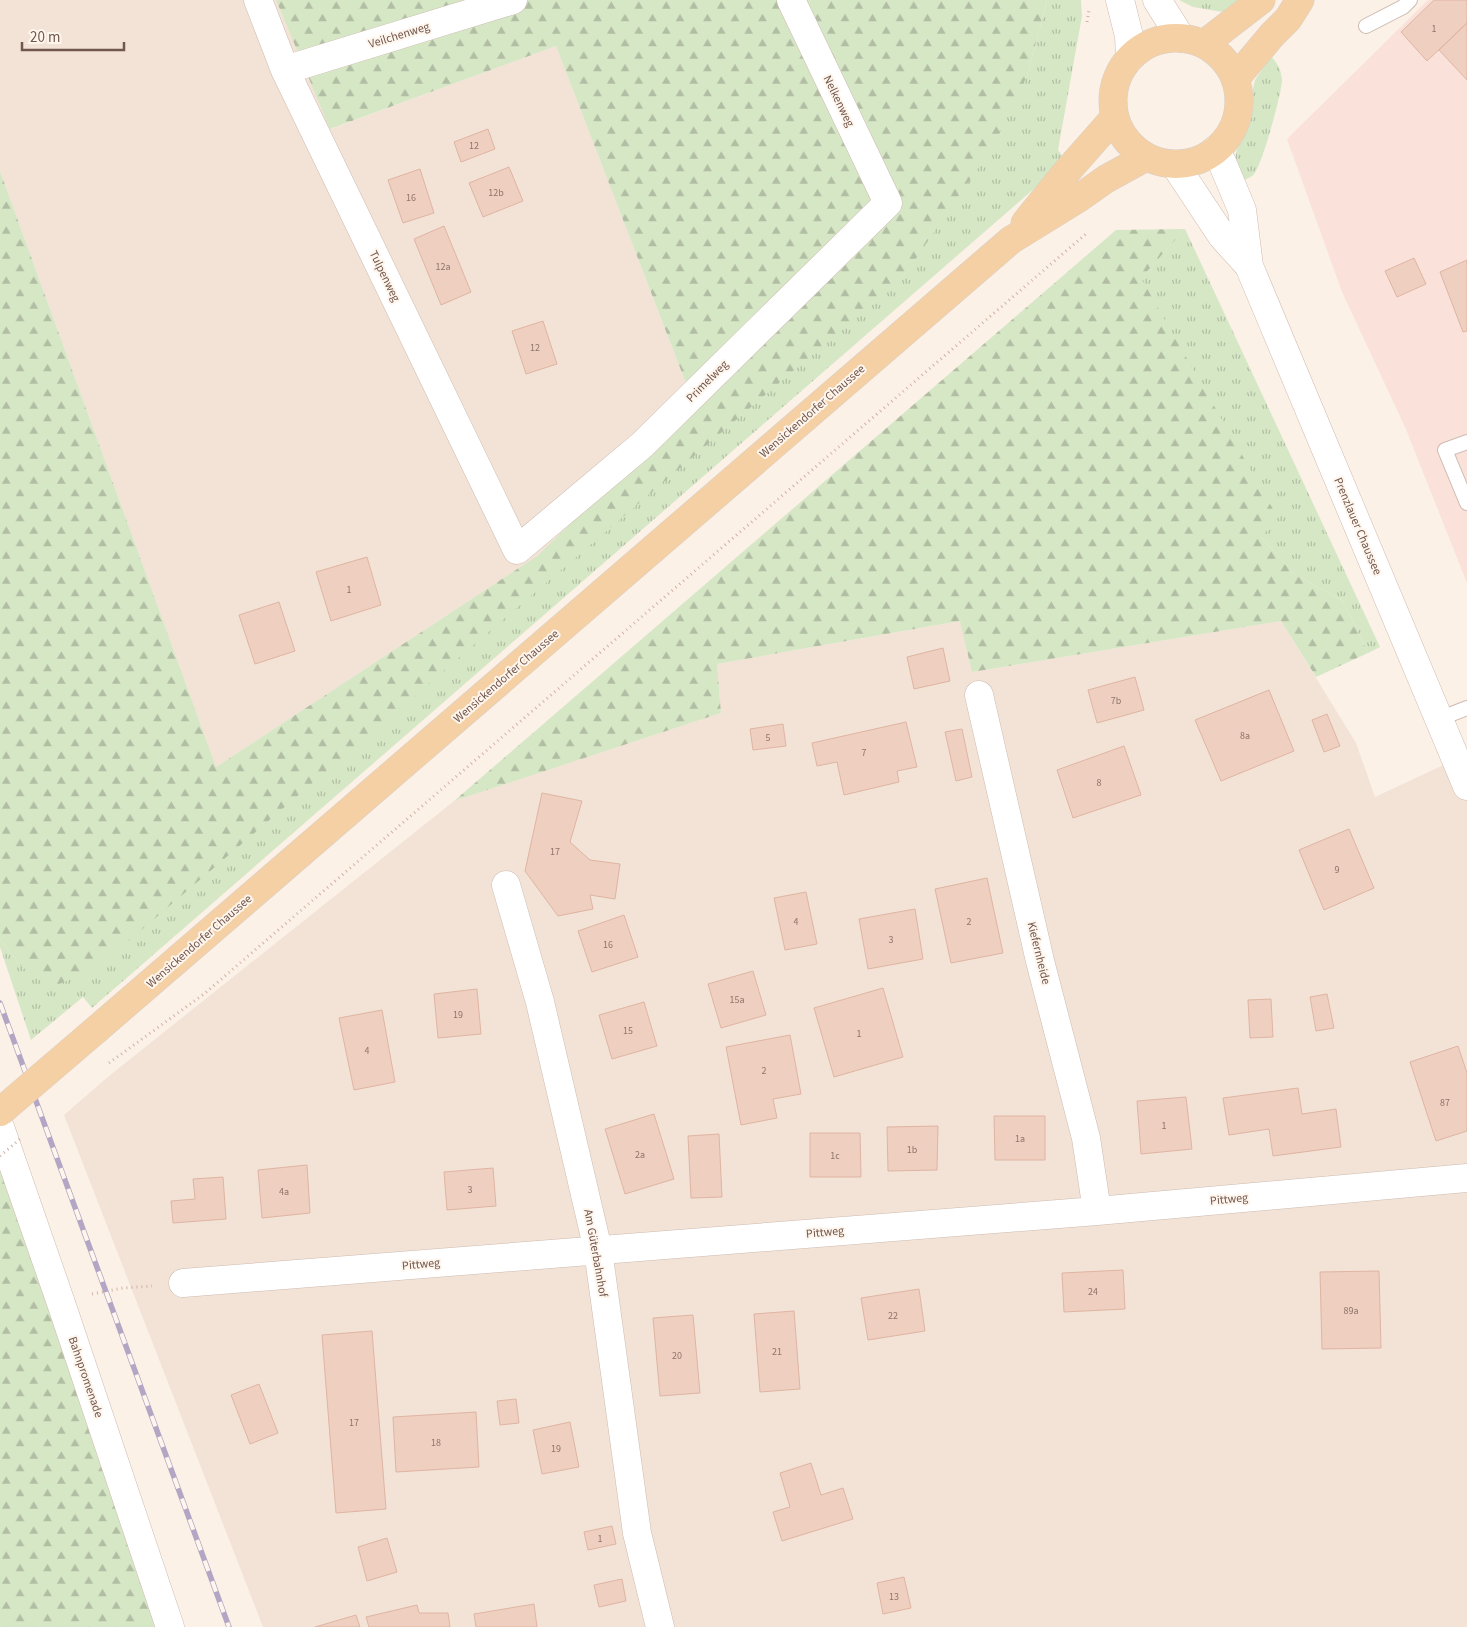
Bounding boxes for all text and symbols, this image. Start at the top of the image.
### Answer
street label: Veilchenweg [367,18,432,53]
scale bar [22,20,125,52]
house number: 1 [1432,22,1437,36]
text: 20 m [30,27,60,48]
street label: Nelkenweg [819,73,858,130]
house number: 12 [469,139,479,153]
house number: 12b [488,186,504,200]
house number: 16 [406,191,416,205]
street label: Tulpenweg [365,248,404,305]
house number: 12a [436,260,450,274]
house number: 12 [530,341,540,355]
street label: Primelweg [682,356,732,406]
street label: Wensickendorfer Chaussee [756,361,869,462]
street label: Prenzlauer Chaussee [1329,475,1386,578]
house number: 1 [347,583,352,597]
street label: Wensickendorfer Chaussee [450,626,563,727]
house number: 7b [1111,694,1122,708]
house number: 8a [1240,729,1250,743]
house number: 5 [766,731,771,745]
house number: 7 [862,746,867,760]
house number: 8 [1097,776,1102,790]
house number: 17 [550,845,560,859]
house number: 9 [1335,863,1340,877]
street label: Wensickendorfer Chaussee [143,891,256,992]
house number: 4 [794,915,799,929]
house number: 2 [967,915,972,929]
street label: Kiefernheide [1023,920,1055,986]
house number: 3 [889,933,894,947]
house number: 16 [603,938,613,952]
house number: 15a [730,993,744,1007]
house number: 19 [453,1008,463,1022]
house number: 15 [623,1024,633,1038]
house number: 1 [857,1027,862,1041]
house number: 4 [365,1044,370,1058]
house number: 2 [762,1064,767,1078]
house number: 87 [1440,1096,1450,1110]
house number: 1 [1162,1119,1167,1133]
house number: 1a [1015,1132,1025,1146]
house number: 1b [907,1143,918,1157]
house number: 2a [635,1148,645,1162]
house number: 1c [830,1149,840,1163]
house number: 3 [468,1183,473,1197]
house number: 4a [279,1185,289,1199]
street label: Pittweg [1209,1189,1249,1210]
street label: Am Güterbahnhof [579,1208,612,1299]
street label: Pittweg [805,1222,845,1243]
street label: Pittweg [401,1254,441,1275]
house number: 24 [1088,1285,1098,1299]
house number: 89a [1344,1304,1358,1318]
house number: 22 [888,1309,898,1323]
street label: Bahnpromenade [64,1334,107,1420]
house number: 21 [772,1345,782,1359]
house number: 20 [672,1349,682,1363]
house number: 17 [349,1416,359,1430]
house number: 18 [431,1436,441,1450]
house number: 19 [551,1442,561,1456]
house number: 1 [598,1532,603,1546]
house number: 13 [889,1590,899,1604]

